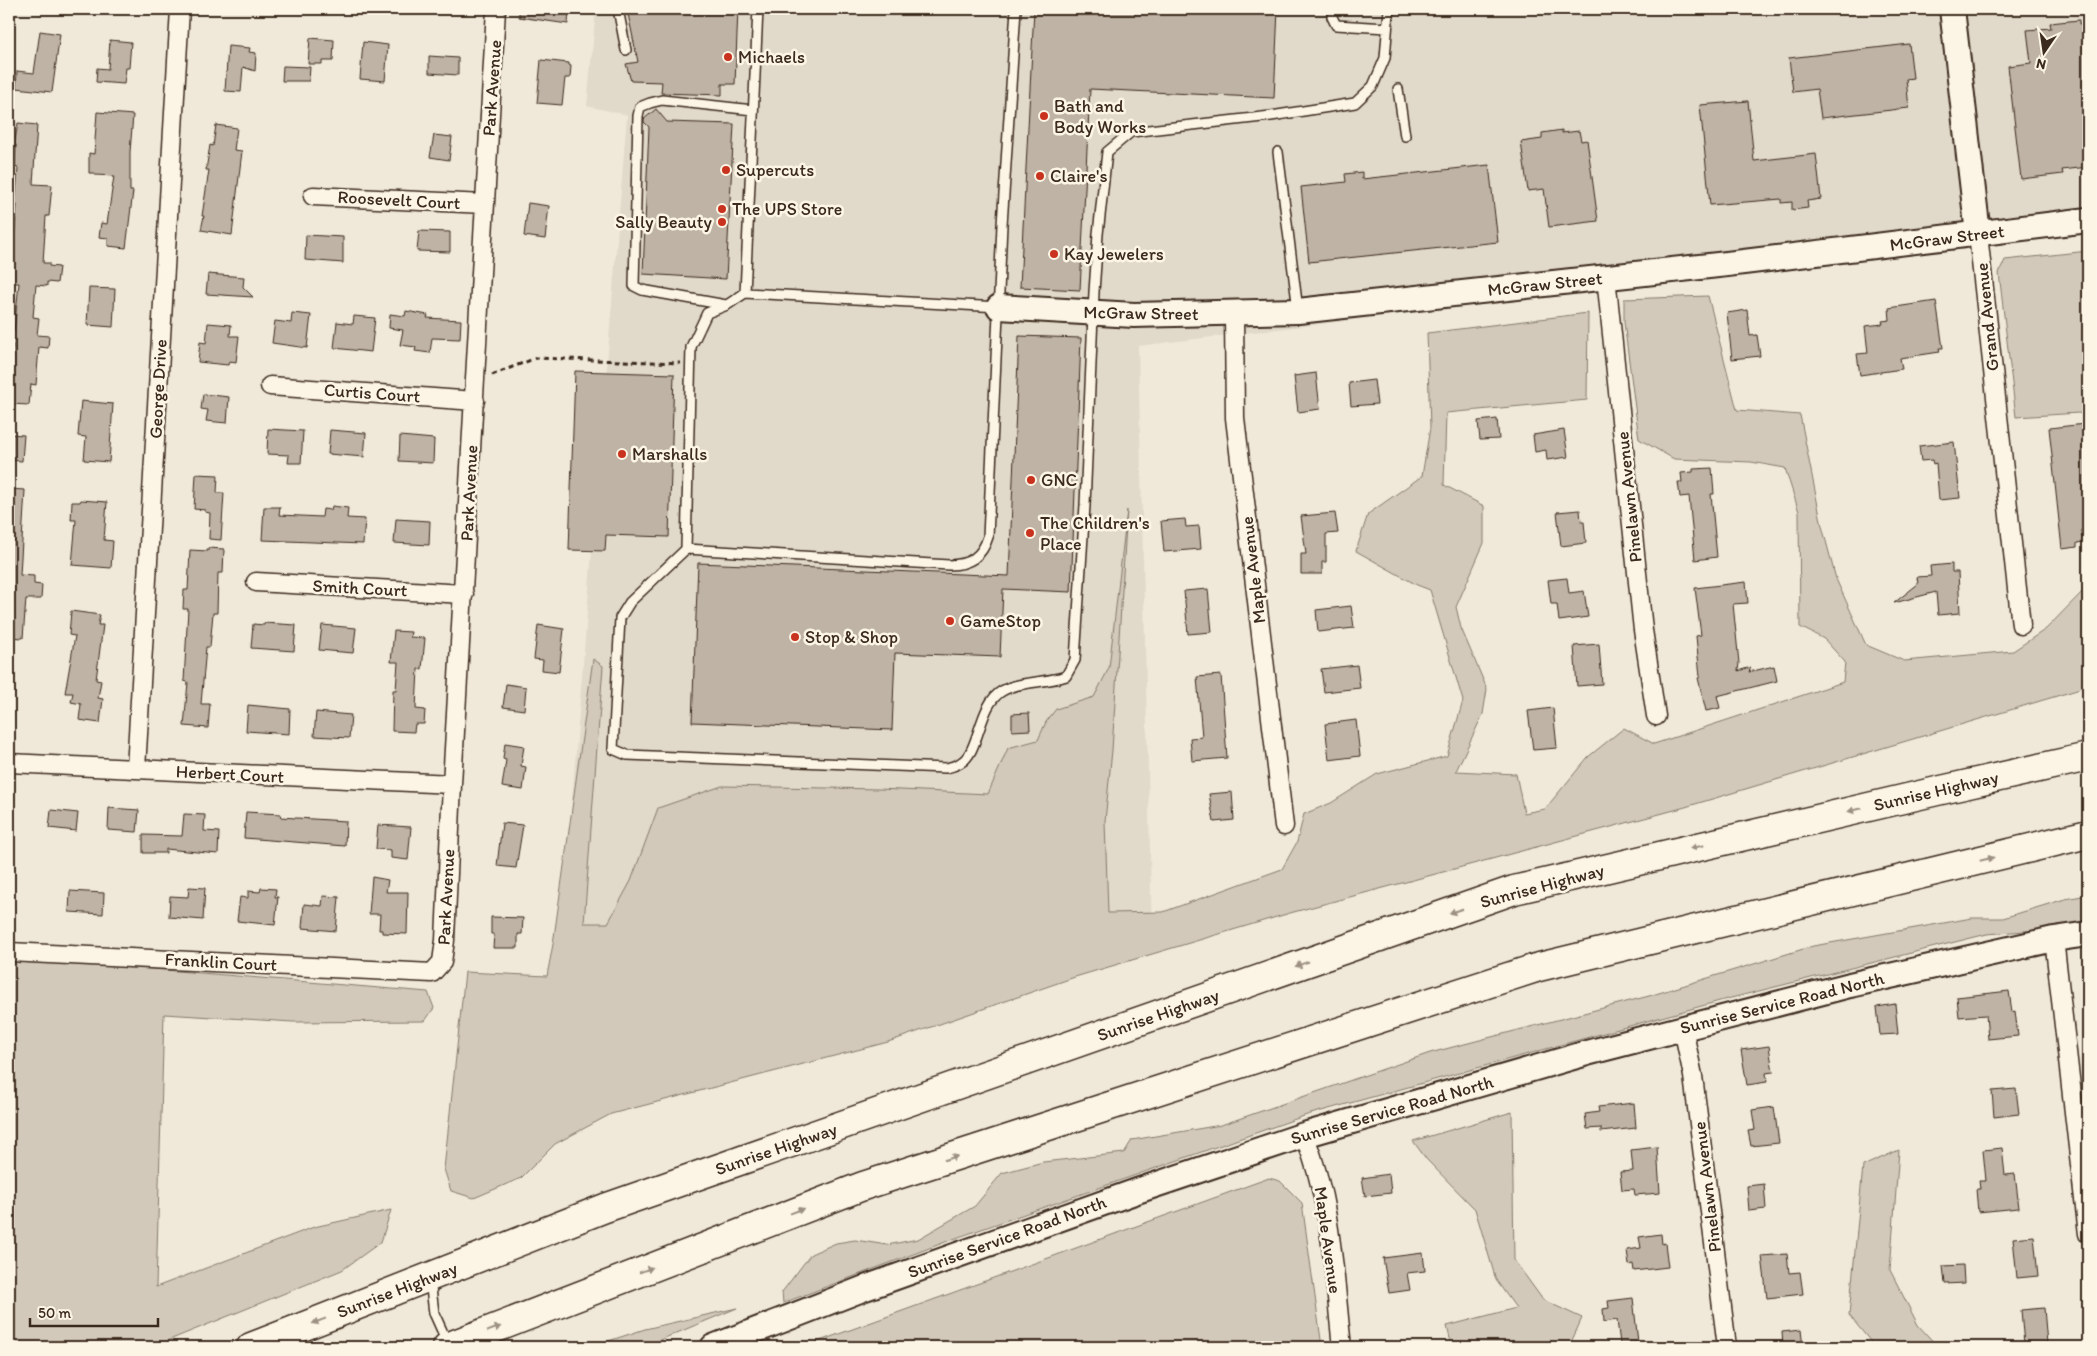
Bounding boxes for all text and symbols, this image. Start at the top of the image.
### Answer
north arrow [2020,28,2070,78]
street label: Park Avenue [478,39,506,137]
place label: Michaels [738,46,805,68]
marker: Michaels [722,51,734,63]
text: N [2035,55,2048,74]
place label: Bath and Body Works [1054,95,1146,138]
marker: Bath and Body Works [1038,110,1050,122]
place label: Supercuts [736,159,814,181]
marker: Supercuts [720,164,732,176]
place label: Claire's [1050,165,1108,187]
marker: Claire's [1034,170,1046,182]
street label: Roosevelt Court [337,186,461,214]
place label: The UPS Store [732,198,842,220]
marker: The UPS Store [716,203,728,215]
place label: Sally Beauty [615,211,713,233]
marker: Sally Beauty [716,216,728,228]
street label: McGraw Street [1889,220,2006,256]
place label: Kay Jewelers [1064,243,1164,265]
marker: Kay Jewelers [1048,248,1060,260]
street label: Grand Avenue [1970,262,2004,372]
street label: McGraw Street [1487,267,1604,301]
street label: McGraw Street [1083,301,1199,325]
street label: George Drive [144,339,172,439]
street label: Curtis Court [323,379,421,407]
street label: Pinelawn Avenue [1611,430,1647,564]
place label: Marshalls [632,443,707,465]
street label: Park Avenue [455,444,483,542]
marker: Marshalls [616,448,628,460]
place label: GNC [1041,469,1077,491]
marker: GNC [1025,474,1037,486]
place label: The Children's Place [1040,512,1150,555]
street label: Maple Avenue [1236,515,1270,625]
marker: The Children's Place [1024,527,1036,539]
street label: Smith Court [312,575,408,601]
place label: GameStop [960,610,1041,632]
marker: GameStop [944,615,956,627]
place label: Stop & Shop [805,626,898,648]
marker: Stop & Shop [789,631,801,643]
street label: Herbert Court [175,760,285,788]
street label: Sunrise Highway [1871,766,2001,816]
one-way arrow [1848,806,1863,814]
one-way arrow [1690,843,1705,851]
street label: Park Avenue [432,848,460,946]
one-way arrow [1980,855,1995,863]
street label: Sunrise Highway [1478,859,1607,913]
one-way arrow [1448,908,1463,915]
street label: Franklin Court [164,948,278,976]
one-way arrow [1294,961,1309,969]
street label: Sunrise Service Road North [1678,967,1887,1039]
street label: Sunrise Highway [1094,984,1222,1046]
street label: Sunrise Service Road North [1288,1070,1496,1149]
street label: Sunrise Highway [712,1118,840,1180]
street label: Pinelawn Avenue [1688,1120,1726,1254]
one-way arrow [943,1153,958,1161]
street label: Maple Avenue [1310,1185,1346,1295]
street label: Sunrise Service Road North [905,1191,1110,1283]
one-way arrow [790,1207,805,1215]
street label: Sunrise Highway [334,1257,461,1323]
one-way arrow [639,1266,654,1274]
scale bar [30,1296,158,1328]
text: 50 m [38,1304,71,1322]
one-way arrow [312,1317,326,1325]
one-way arrow [487,1325,502,1332]

